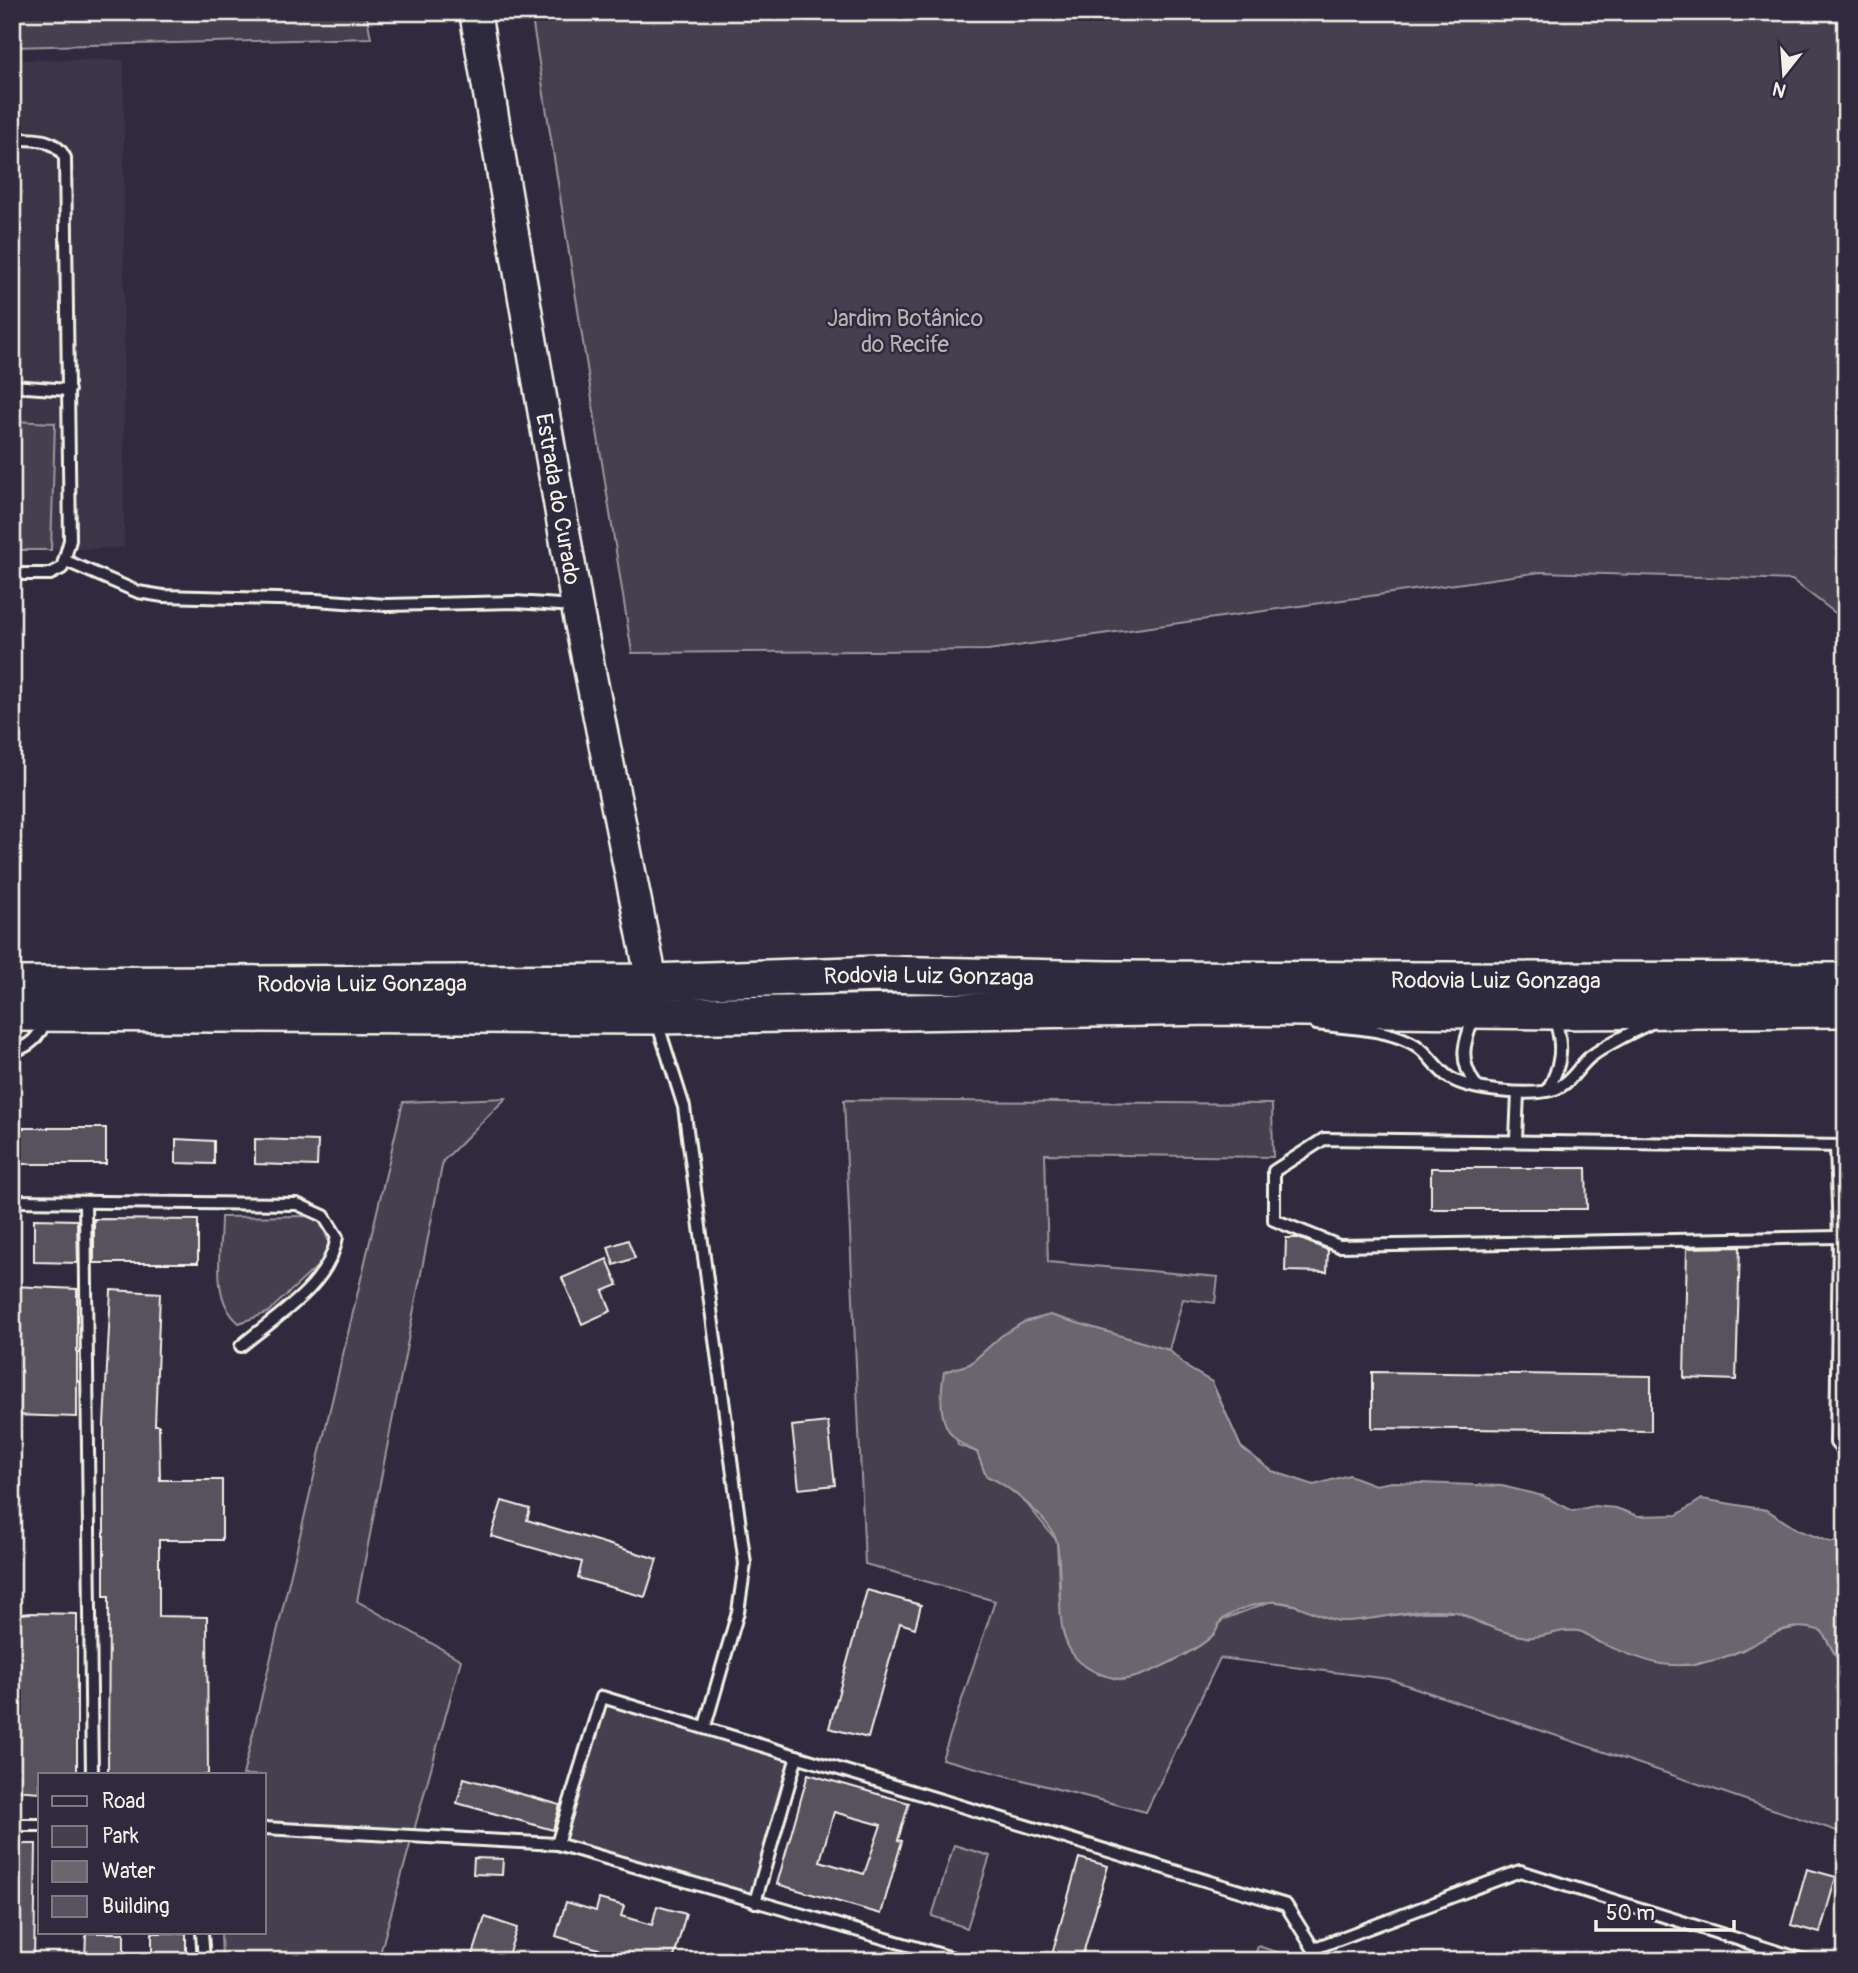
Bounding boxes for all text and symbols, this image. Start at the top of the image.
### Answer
north arrow [1750,38,1820,108]
text: N [1770,76,1789,103]
park label: Jardim Botânico do Recife [827,304,983,359]
street label: Estrada do Curado [530,411,587,587]
street label: Rodovia Luiz Gonzaga [823,959,1034,992]
street label: Rodovia Luiz Gonzaga [1391,965,1601,995]
street label: Rodovia Luiz Gonzaga [257,968,467,998]
legend [38,1773,266,1934]
text: Road [102,1788,146,1815]
text: Park [102,1823,139,1850]
text: Water [102,1858,156,1885]
scale bar [1596,1889,1734,1933]
text: Building [102,1893,169,1920]
text: 50 m [1606,1900,1655,1927]

